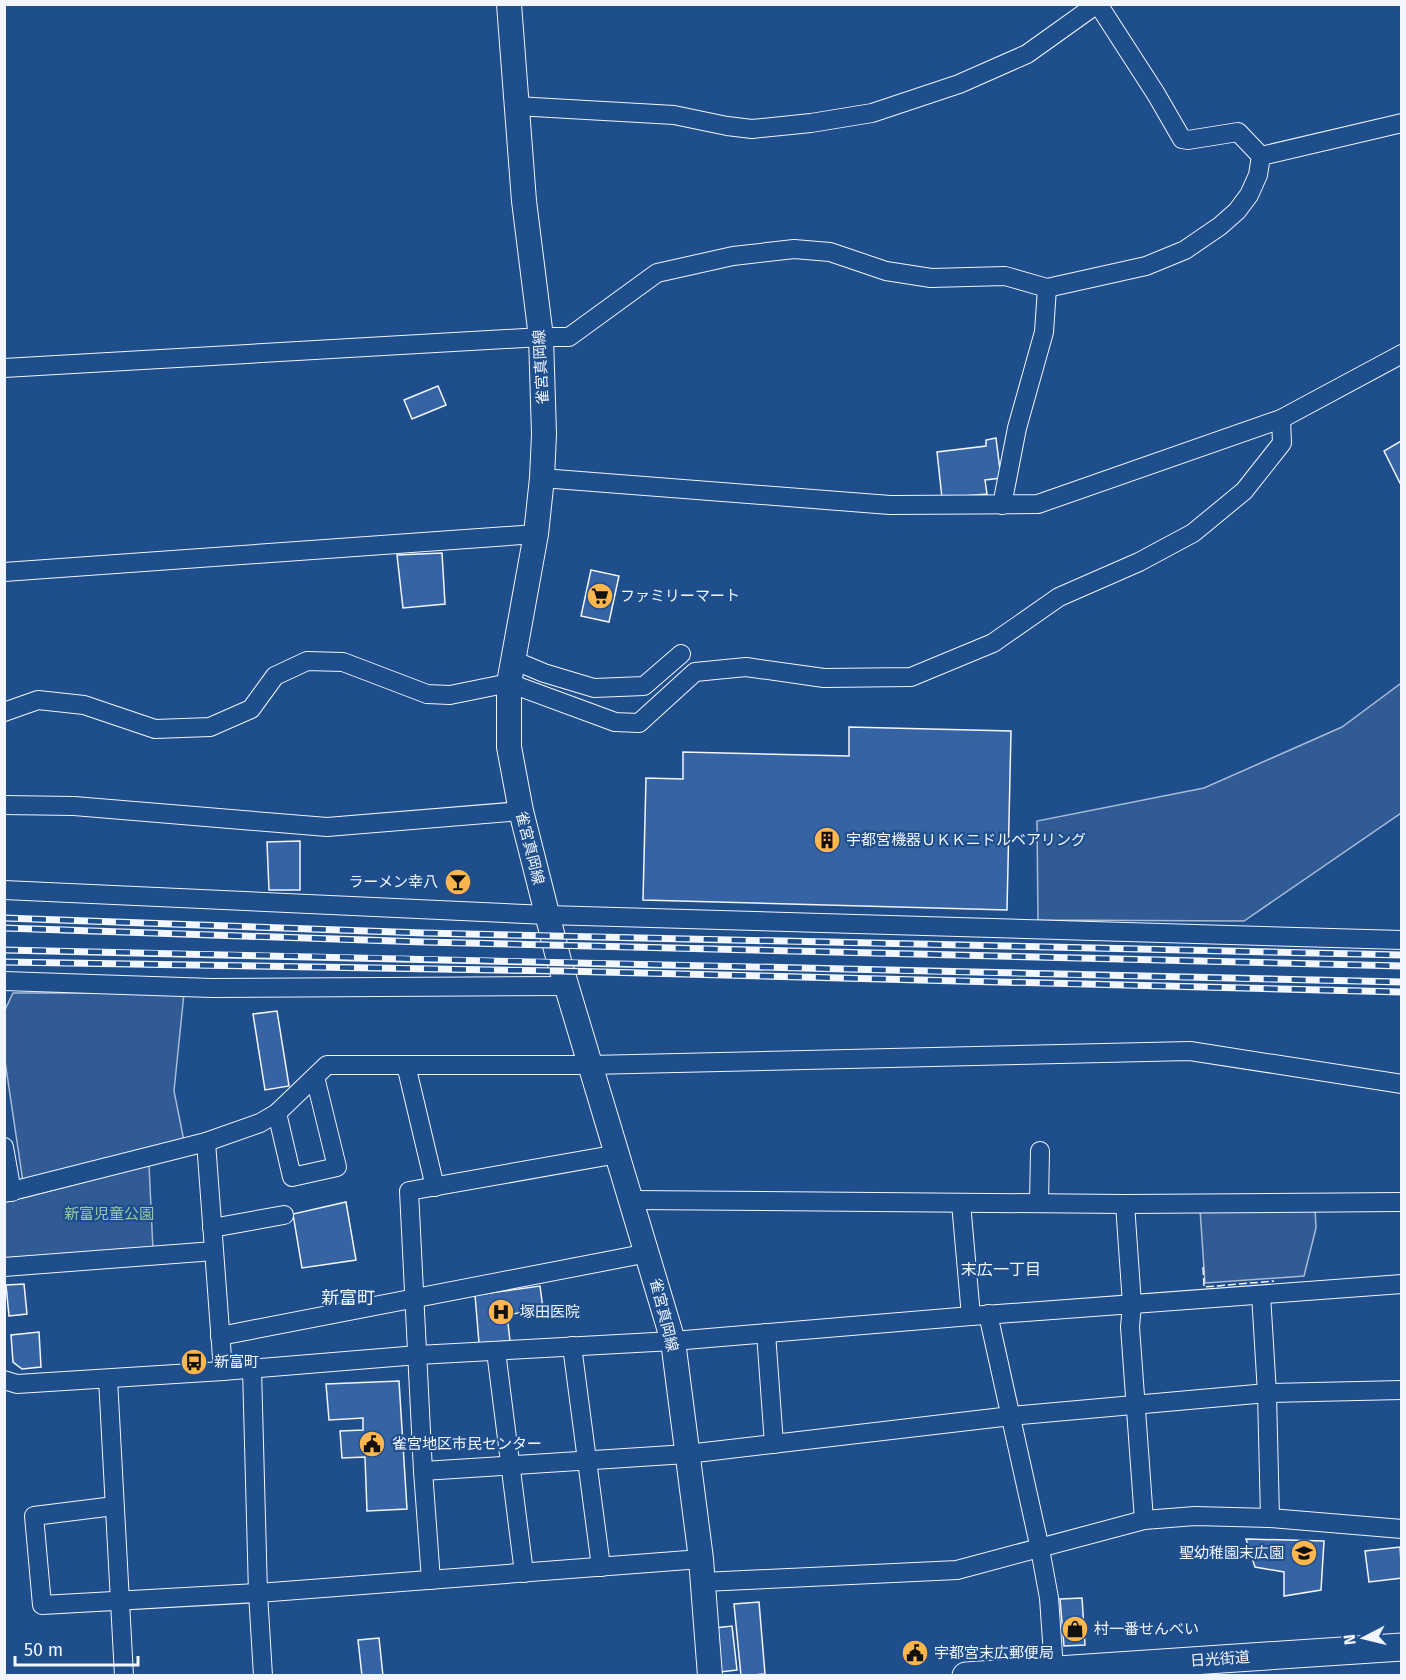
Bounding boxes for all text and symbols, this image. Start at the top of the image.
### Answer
street label: 雀宮真岡線 [530,329,552,405]
supermarket icon: ファミリーマート [585,581,615,611]
place label: ファミリーマート [620,587,740,605]
street label: 雀宮真岡線 [512,809,548,887]
building icon: 宇都宮機器ＵＫＫニドルベアリング [812,825,842,855]
place label: 宇都宮機器ＵＫＫニドルベアリング [846,831,1086,849]
bar icon: ラーメン幸八 [443,867,473,897]
place label: ラーメン幸八 [349,873,438,891]
park label: 新富児童公園 [64,1205,154,1223]
district label: 末広一丁目 [961,1260,1041,1279]
street label: 雀宮真岡線 [646,1276,682,1354]
district label: 新富町 [321,1287,375,1309]
hospital icon: 塚田医院 [486,1297,516,1327]
place label: 塚田医院 [520,1303,580,1321]
bus stop icon: 新富町 [179,1347,209,1377]
place label: 新富町 [214,1353,259,1371]
public building icon: 雀宮地区市民センター [357,1429,387,1459]
place label: 雀宮地区市民センター [392,1435,542,1453]
school or university icon: 聖幼稚園末広園 [1289,1538,1319,1568]
place label: 聖幼稚園末広園 [1179,1544,1284,1562]
north arrow [1334,1608,1394,1668]
shop icon: 村一番せんべい [1060,1614,1090,1644]
place label: 村一番せんべい [1094,1620,1199,1638]
scale bar [15,1629,138,1667]
text: N [1340,1633,1360,1646]
public building icon: 宇都宮末広郵便局 [900,1638,930,1668]
text: 50 m [24,1639,63,1661]
place label: 宇都宮末広郵便局 [934,1644,1054,1662]
street label: 日光街道 [1189,1648,1251,1670]

